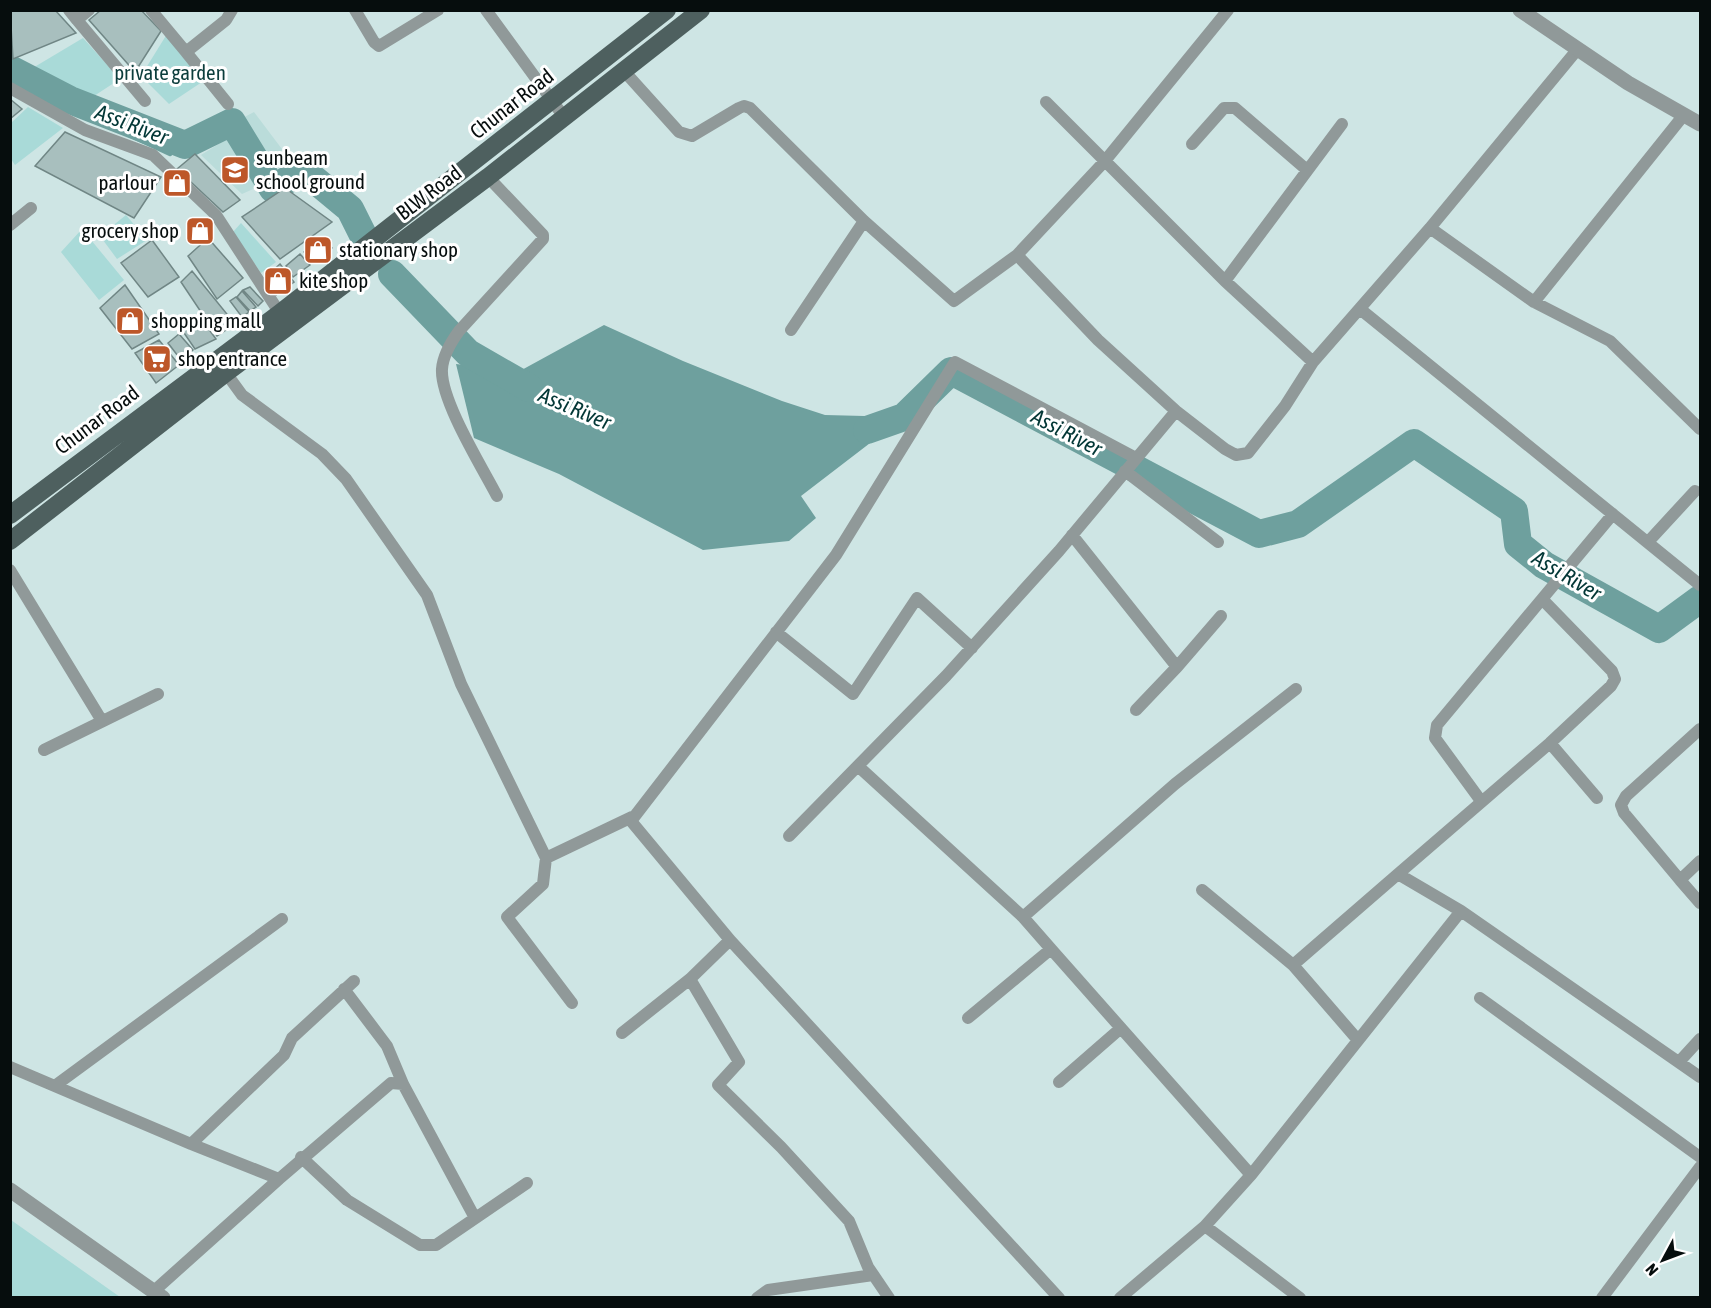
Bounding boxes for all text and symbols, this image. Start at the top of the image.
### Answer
park label: private garden [114,60,226,84]
street label: Chunar Road [465,63,558,143]
water label: Assi River [91,98,173,150]
place label: sunbeam school ground [256,145,365,193]
school or university icon: sunbeam school ground [219,154,251,186]
street label: BLW Road [391,160,466,224]
shop icon: parlour [161,167,193,199]
place label: parlour [99,170,157,194]
shop icon: grocery shop [184,215,216,247]
place label: grocery shop [81,218,179,242]
shop icon: stationary shop [302,234,334,266]
place label: stationary shop [339,237,458,261]
shop icon: kite shop [262,265,294,297]
place label: kite shop [299,268,368,292]
shop icon: shopping mall [114,305,146,337]
place label: shopping mall [151,308,262,332]
supermarket icon: shop entrance [141,343,173,375]
place label: shop entrance [178,346,287,370]
street label: Chunar Road [50,380,143,459]
water label: Assi River [534,381,616,435]
water label: Assi River [1027,402,1108,462]
water label: Assi River [1527,544,1607,606]
north arrow [1633,1230,1693,1290]
text: N [1642,1260,1662,1279]

